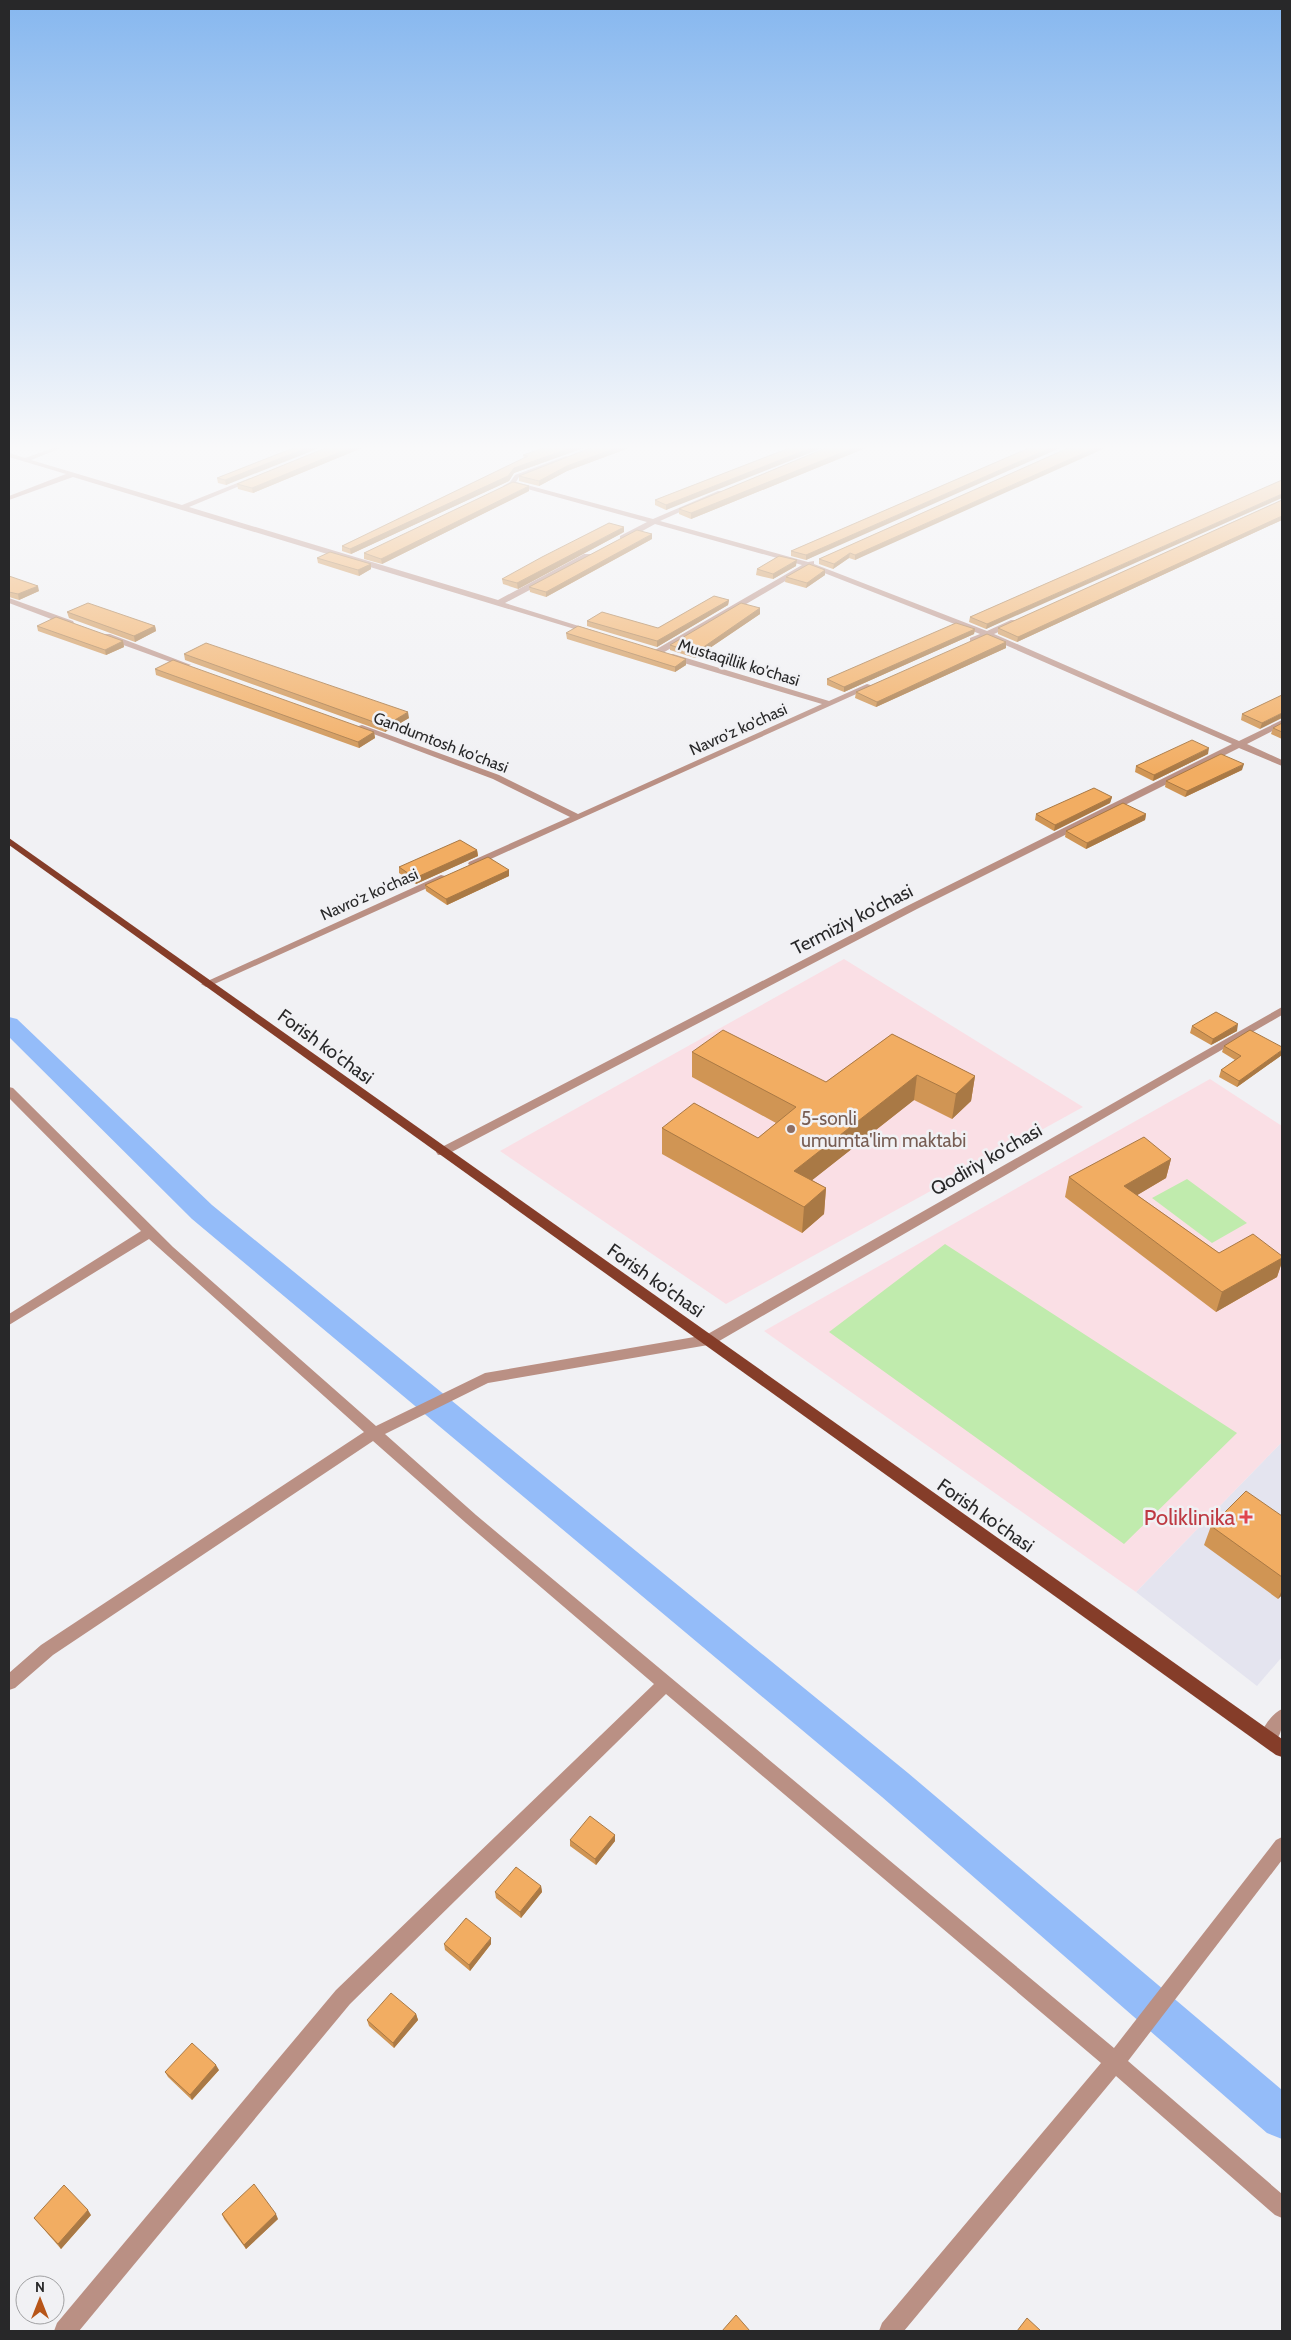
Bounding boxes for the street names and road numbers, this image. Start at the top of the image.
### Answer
street label: Mustaqillik ko'chasi [676,635,802,690]
street label: Navro'z ko'chasi [686,699,790,759]
street label: Gandumtosh ko'chasi [371,708,511,777]
street label: Navro'z ko'chasi [317,864,421,924]
street label: Termiziy ko'chasi [788,879,917,960]
street label: Forish ko'chasi [273,1004,378,1089]
street label: Qodiriy ko'chasi [927,1118,1046,1201]
street label: Forish ko'chasi [603,1239,709,1322]
street label: Forish ko'chasi [933,1474,1039,1557]

